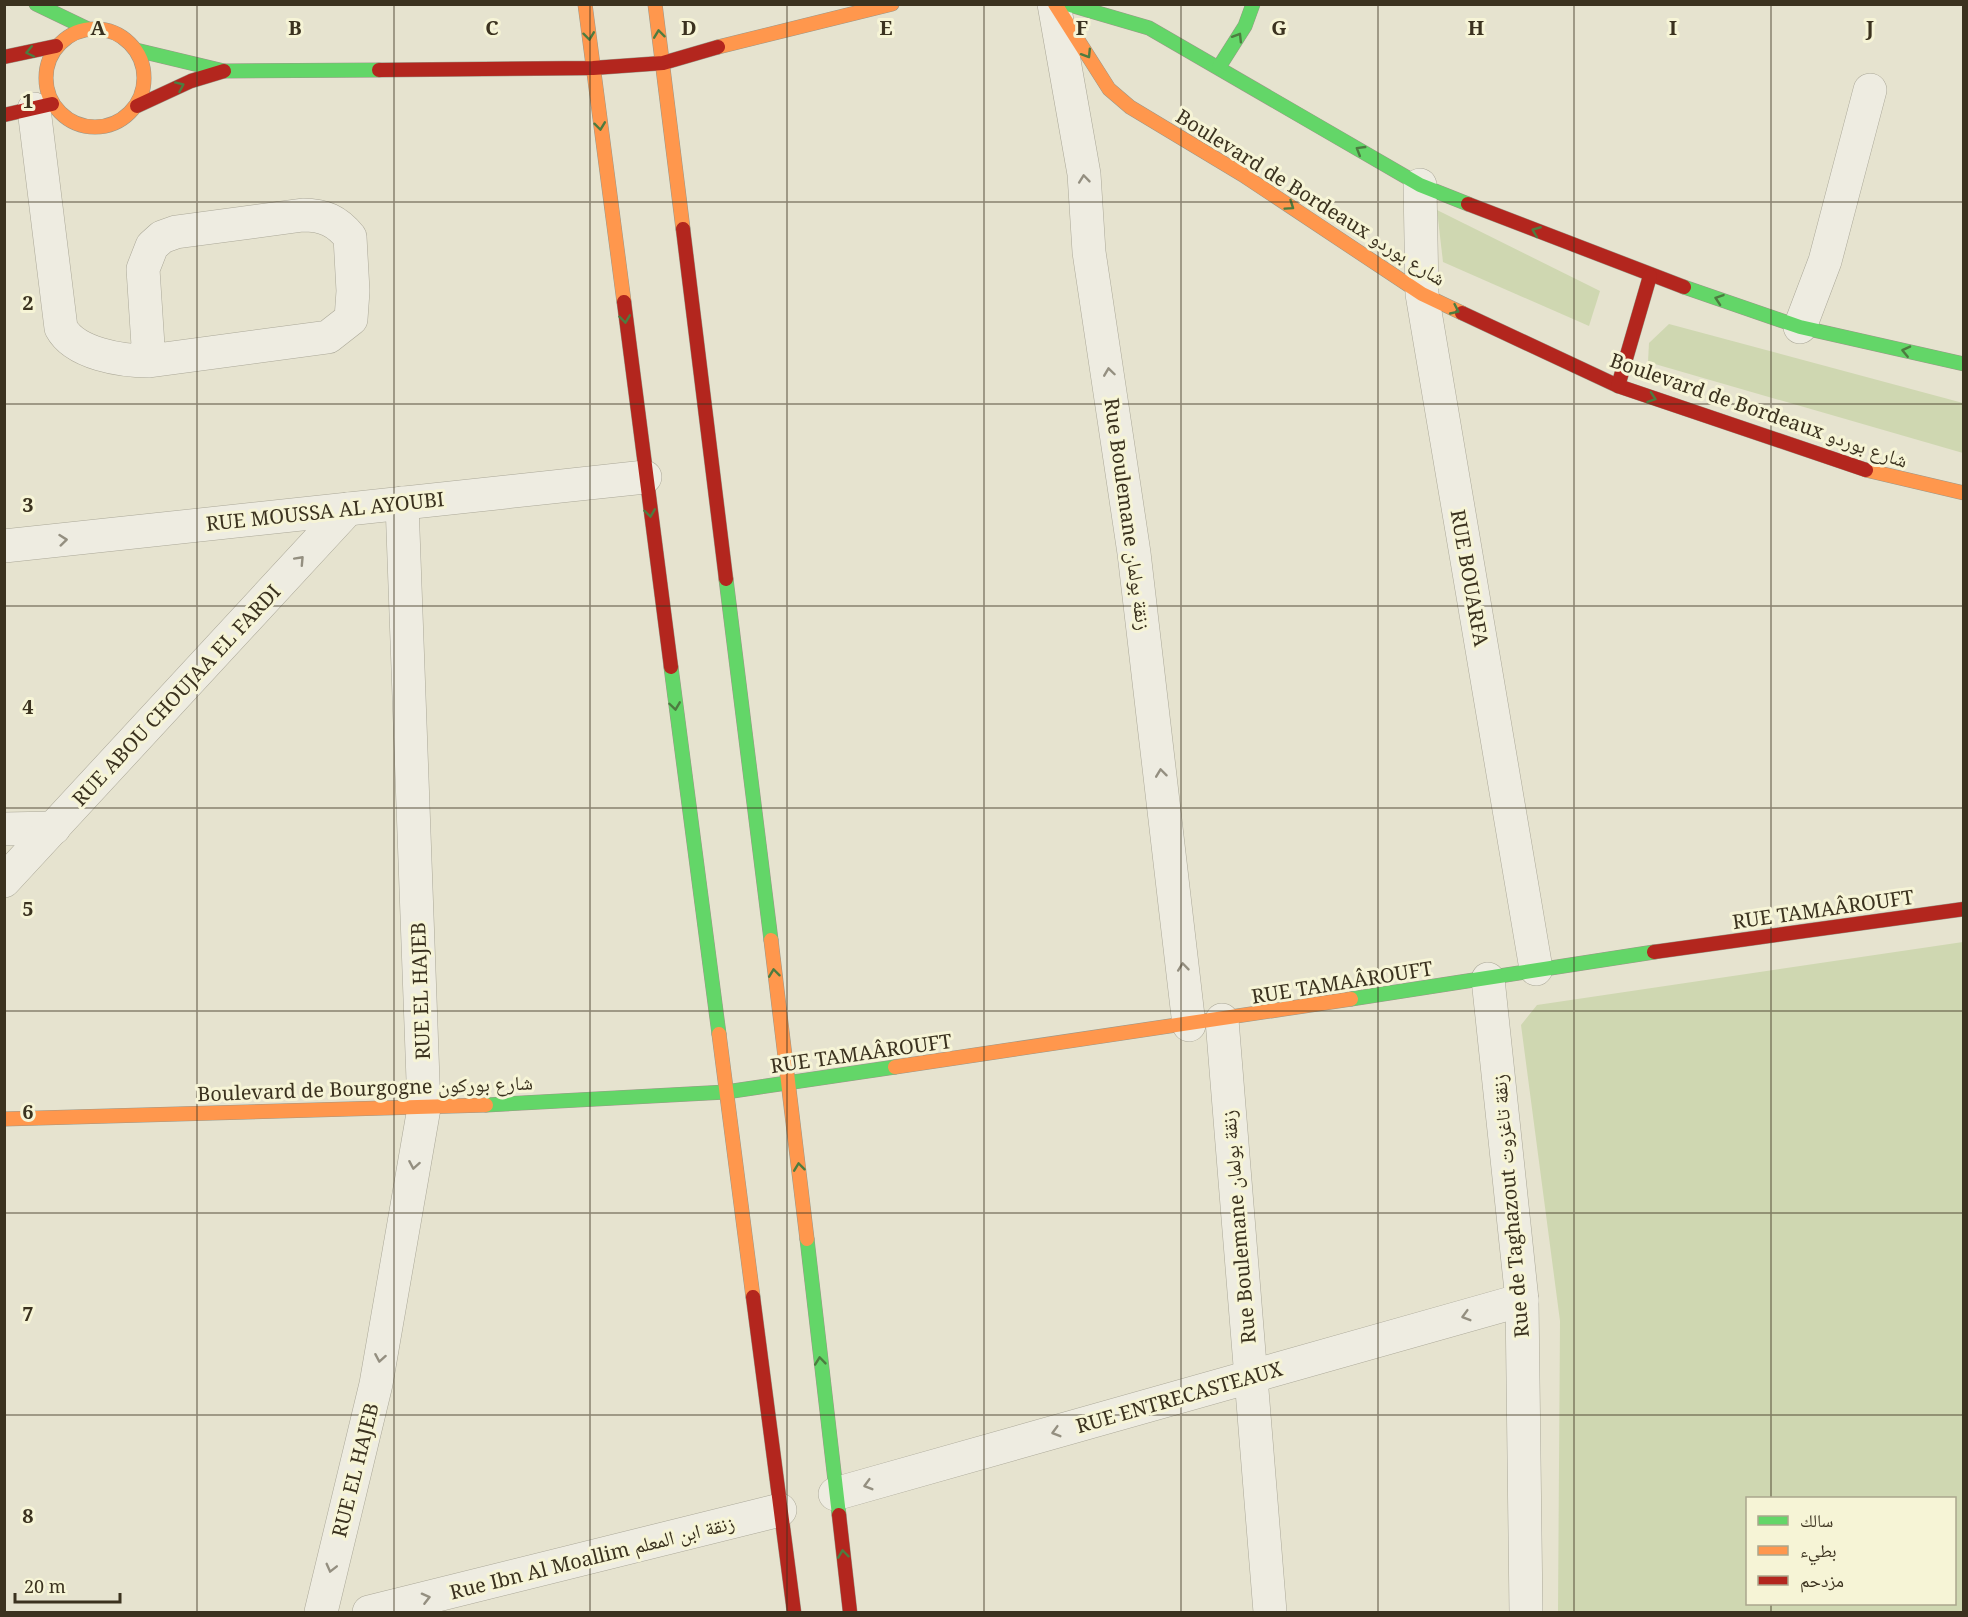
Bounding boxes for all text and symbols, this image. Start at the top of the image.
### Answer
text: A [90,14,106,41]
text: B [288,14,302,41]
text: C [485,14,499,41]
text: D [681,14,697,41]
text: E [879,14,893,41]
text: F [1076,14,1088,41]
text: G [1271,14,1287,41]
text: H [1468,14,1484,41]
text: I [1669,14,1677,41]
text: J [1865,14,1874,41]
one-way arrow [653,29,666,38]
one-way arrow [582,32,594,41]
one-way arrow [1231,33,1243,43]
one-way arrow [26,44,36,57]
one-way arrow [1079,48,1091,58]
one-way arrow [173,81,184,93]
text: 1 [22,87,34,114]
street label: Boulevard de Bordeaux شارع بوردو [1171,103,1451,291]
one-way arrow [593,121,606,130]
one-way arrow [1356,145,1366,157]
one-way arrow [1078,174,1091,183]
one-way arrow [1284,199,1295,210]
one-way arrow [1531,226,1542,238]
text: 2 [22,289,34,316]
one-way arrow [1714,294,1725,307]
one-way arrow [1449,302,1460,314]
one-way arrow [618,315,630,324]
street label: Boulevard de Bordeaux شارع بوردو [1606,346,1912,474]
one-way arrow [1902,346,1912,359]
one-way arrow [1103,367,1115,376]
one-way arrow [1647,390,1657,403]
street label: Rue Boulemane زنقة بولمان [1098,396,1158,632]
street label: RUE MOUSSA AL AYOUBI [205,485,445,537]
text: 3 [22,491,34,518]
street label: RUE BOUARFA [1445,507,1495,649]
one-way arrow [643,508,655,517]
one-way arrow [58,534,67,547]
one-way arrow [293,557,304,567]
street label: RUE ABOU CHOUJAA EL FARDI [66,578,286,812]
text: 4 [22,693,34,720]
one-way arrow [669,701,681,711]
one-way arrow [1156,769,1168,778]
street label: RUE TAMAÂROUFT [1731,883,1915,935]
text: 5 [22,895,34,922]
street label: RUE EL HAJEB [404,922,436,1060]
street label: RUE TAMAÂROUFT [1250,954,1434,1010]
one-way arrow [1177,963,1189,972]
one-way arrow [769,969,781,978]
street label: RUE TAMAÂROUFT [769,1027,953,1079]
street label: Boulevard de Bourgogne شارع بوركون [197,1069,533,1107]
street label: Rue de Taghazout زنقة تاغزوت [1485,1073,1535,1339]
text: 6 [22,1098,34,1125]
street label: Rue Boulemane زنقة بولمان [1214,1109,1262,1345]
one-way arrow [408,1160,421,1170]
one-way arrow [793,1162,805,1172]
text: 7 [22,1300,34,1327]
one-way arrow [1461,1309,1472,1321]
one-way arrow [375,1353,387,1362]
street label: RUE ENTRECASTEAUX [1073,1354,1286,1439]
one-way arrow [814,1356,827,1365]
street label: RUE EL HAJEB [325,1400,385,1540]
one-way arrow [1051,1424,1061,1437]
one-way arrow [863,1478,874,1490]
legend [1746,1497,1956,1605]
text: 8 [22,1502,34,1529]
street label: Rue Ibn Al Moallim زنقة ابن المعلم [447,1508,738,1606]
text: سالك [1800,1508,1833,1532]
text: بطيء [1800,1538,1837,1566]
one-way arrow [837,1550,849,1559]
one-way arrow [326,1563,339,1573]
scale bar [15,1566,120,1604]
text: مزدحم [1800,1568,1844,1593]
text: 20 m [24,1574,66,1598]
one-way arrow [421,1593,431,1606]

